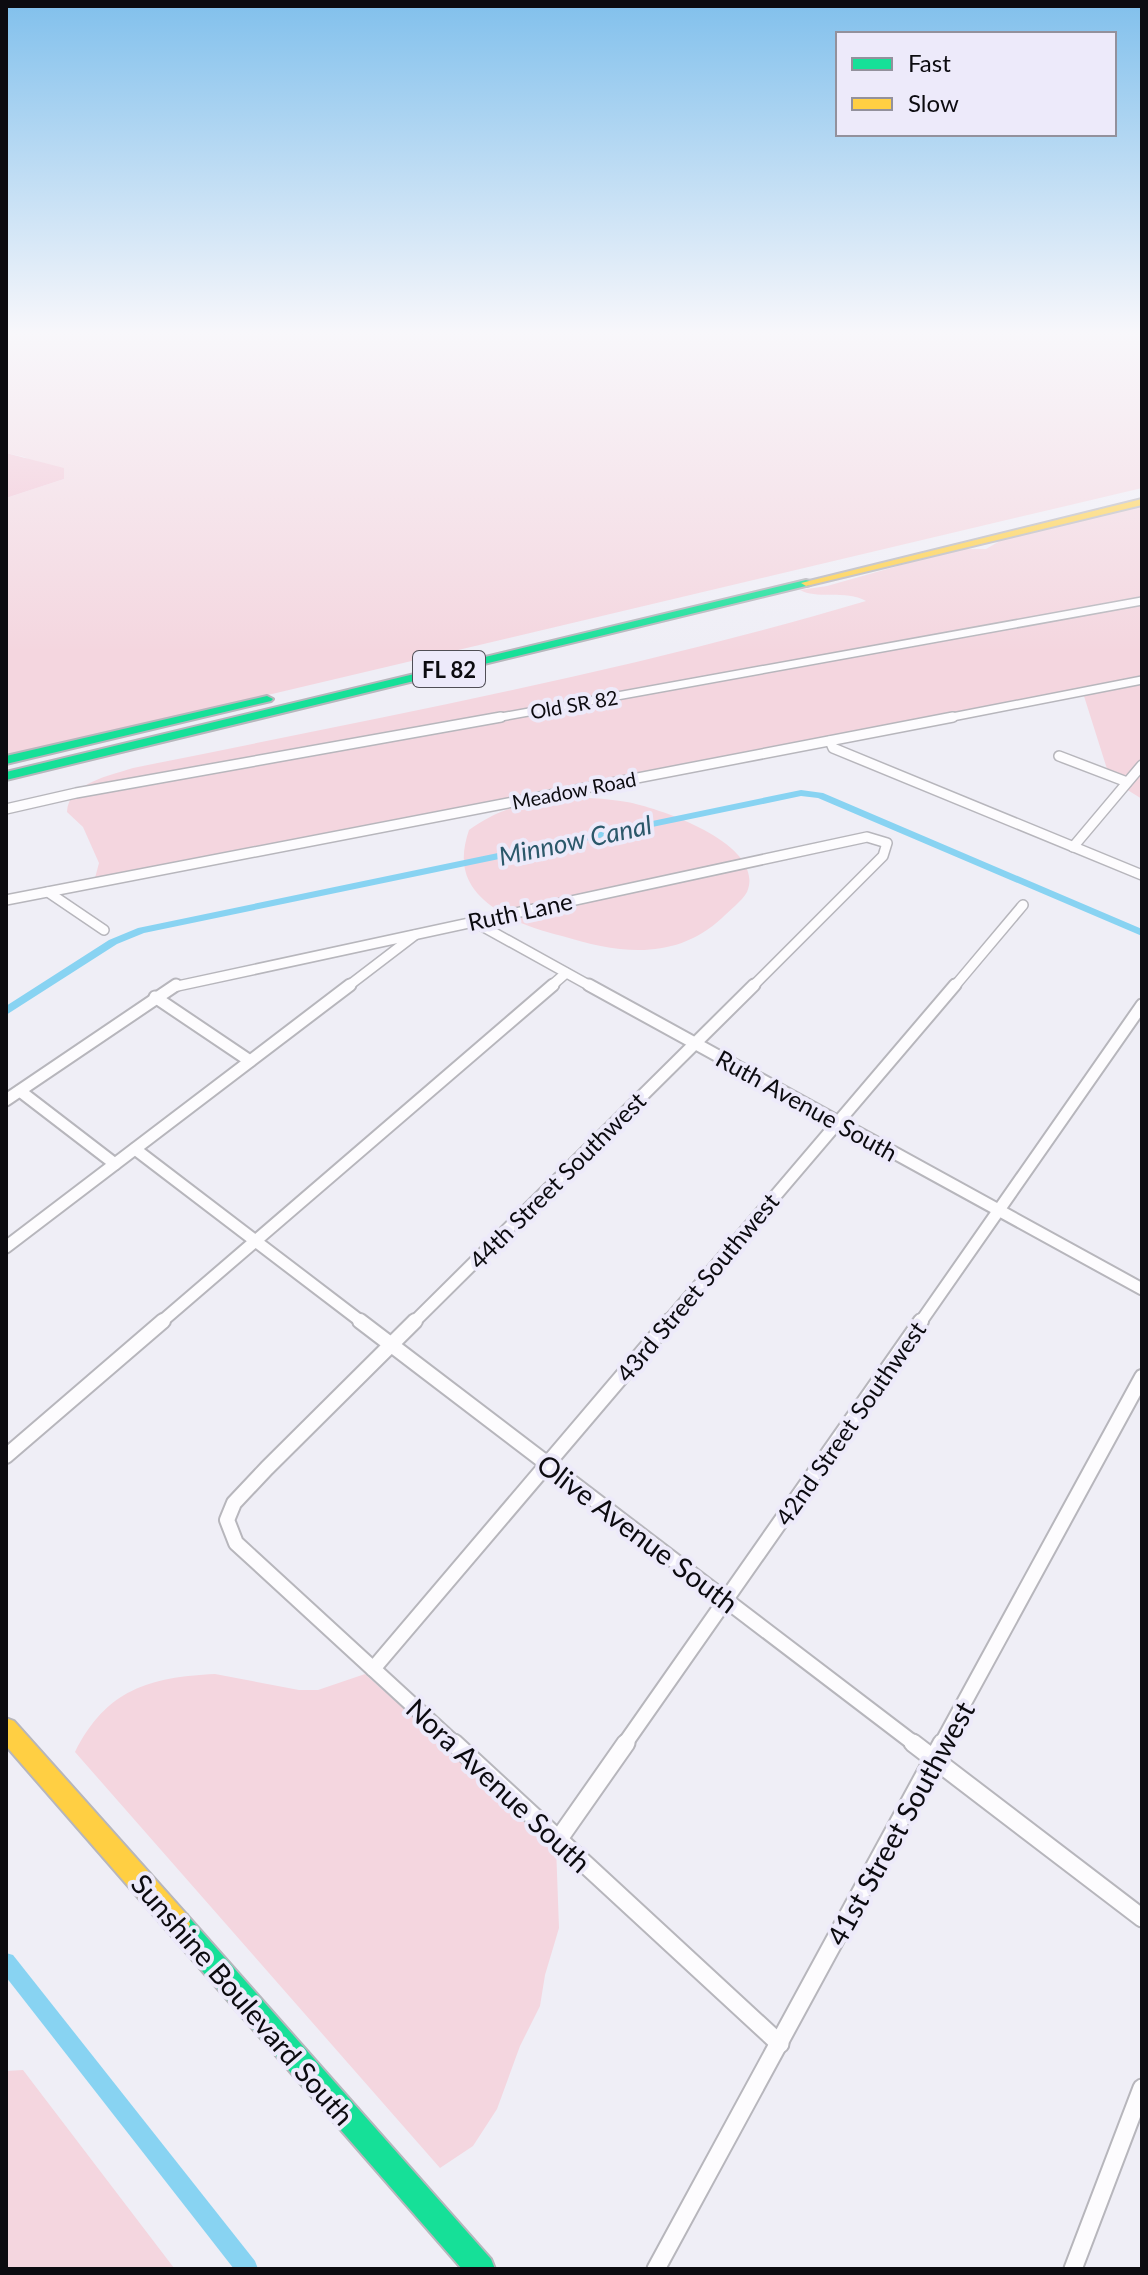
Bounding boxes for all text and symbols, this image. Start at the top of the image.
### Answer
legend [836,32,1116,136]
text: Fast [908,48,951,77]
text: Slow [908,88,959,117]
road number: FL 82 [413,651,485,687]
street label: Old SR 82 [528,684,620,724]
street label: Meadow Road [510,766,638,814]
water label: Minnow Canal [495,808,655,872]
street label: Ruth Lane [465,886,575,936]
street label: Ruth Avenue South [711,1043,903,1167]
street label: 44th Street Southwest [463,1085,652,1274]
street label: 43rd Street Southwest [610,1187,785,1387]
street label: 42nd Street Southwest [769,1315,932,1531]
street label: Olive Avenue South [531,1446,745,1620]
street label: Nora Avenue South [400,1691,598,1879]
street label: 41st Street Southwest [819,1695,981,1951]
street label: Sunshine Boulevard South [125,1867,361,2131]

